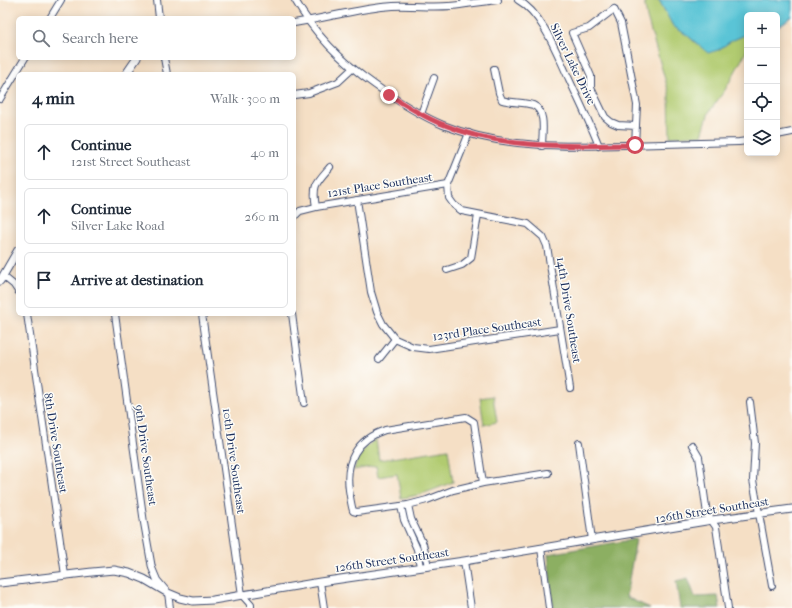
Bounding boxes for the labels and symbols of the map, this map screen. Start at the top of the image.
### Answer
street label: Silver Lake Drive [547,21,599,107]
route end [380,86,398,104]
route start [626,136,644,154]
street label: 121st Place Southeast [327,170,434,200]
street label: 14th Drive Southeast [554,256,584,365]
street label: 123rd Place Southeast [432,314,543,344]
street label: 8th Drive Southeast [41,392,71,495]
street label: 9th Drive Southeast [132,404,160,507]
street label: 10th Drive Southeast [220,407,248,515]
street label: 126th Street Southeast [654,494,771,526]
street label: 126th Street Southeast [334,545,451,575]

